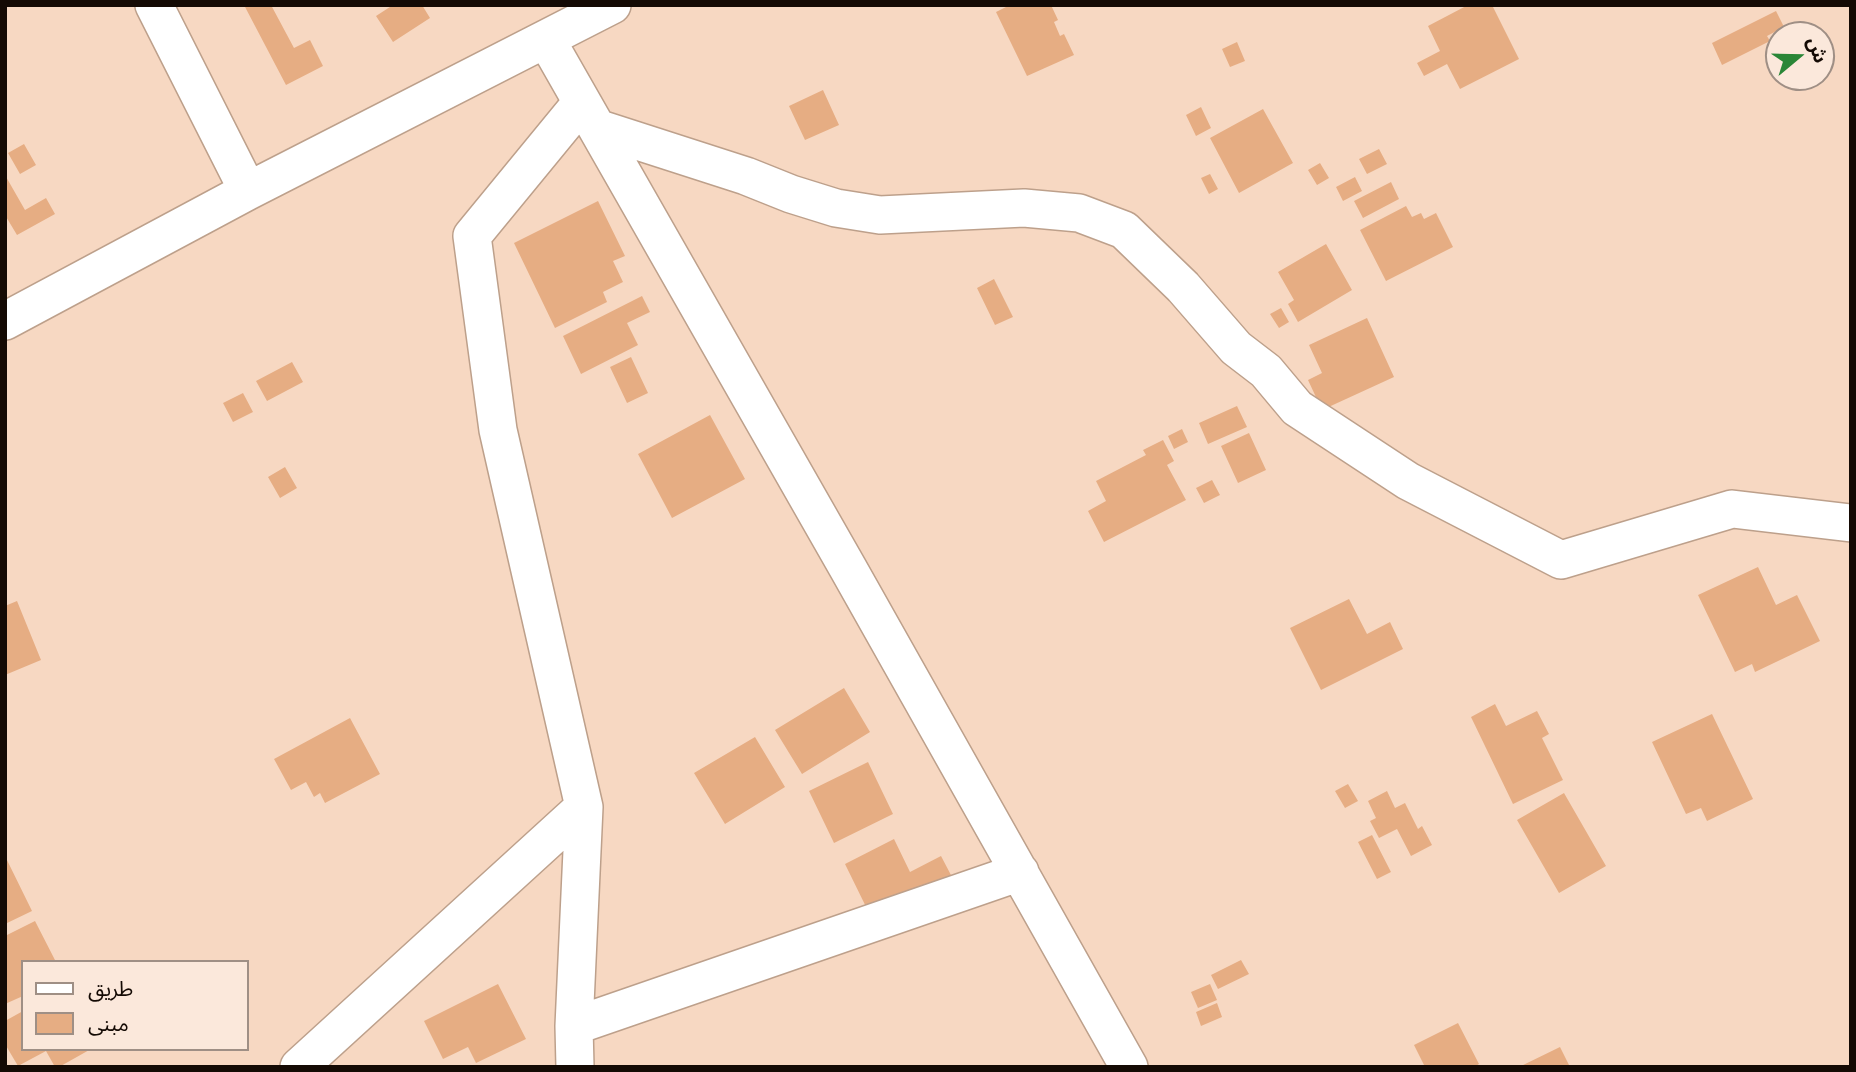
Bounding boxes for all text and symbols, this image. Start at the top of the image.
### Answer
north arrow [1765,21,1835,91]
text: ش [1803,34,1834,66]
legend [21,960,248,1051]
text: طريق [88,975,133,1000]
text: مبنى [88,1010,129,1035]

